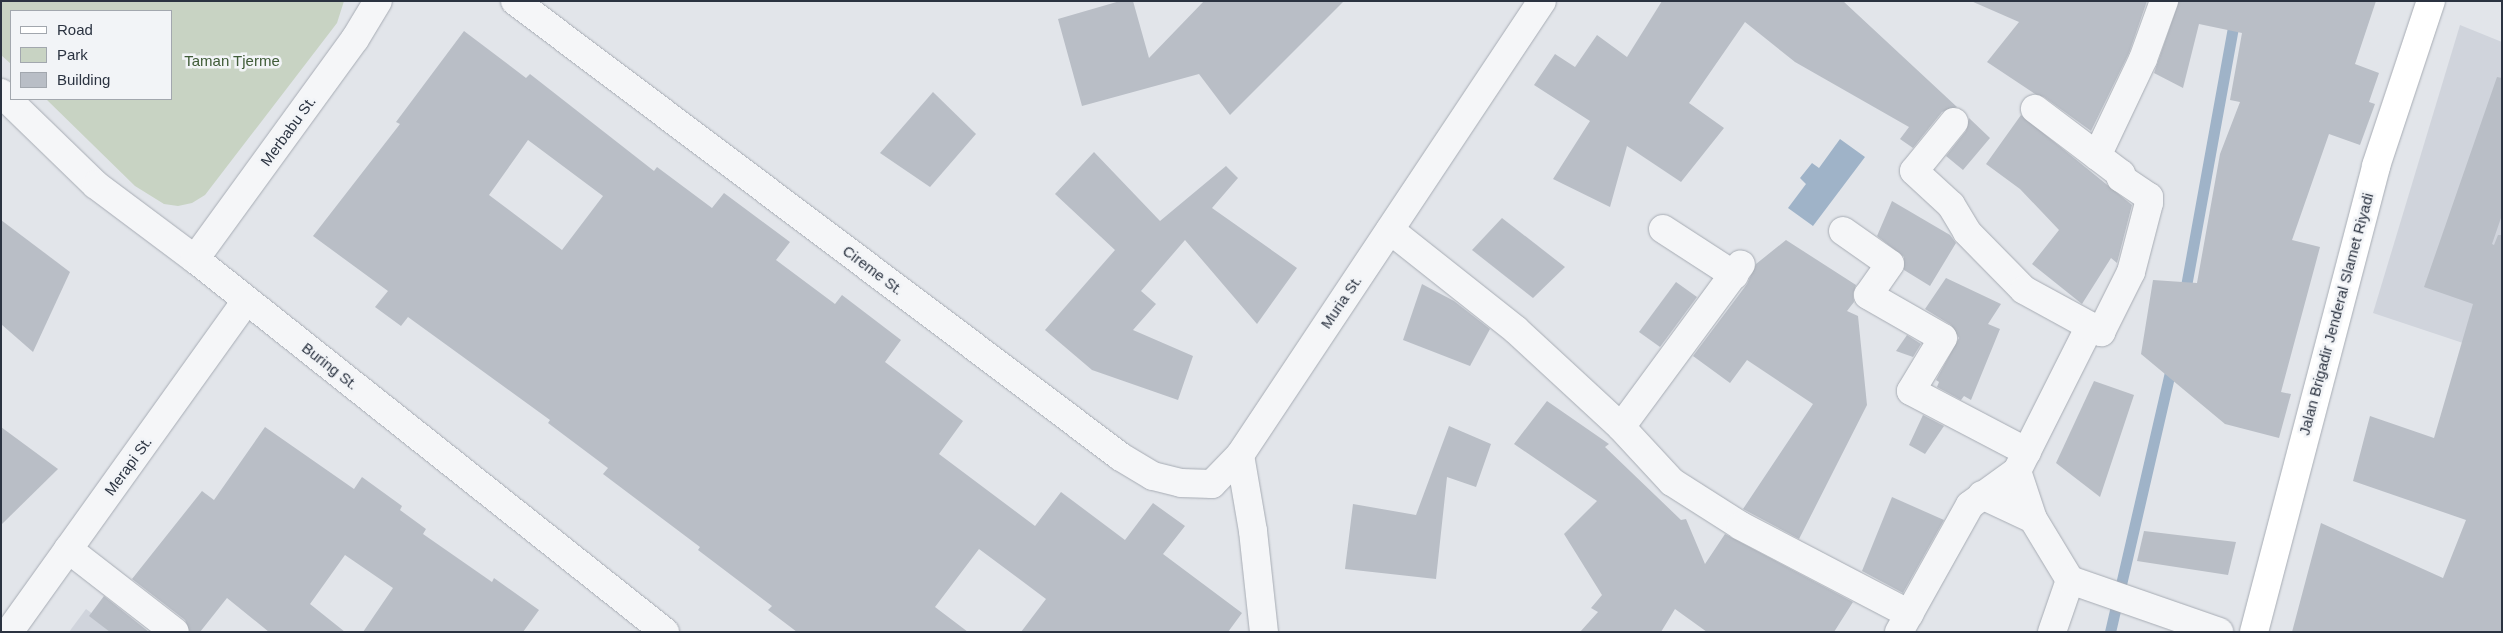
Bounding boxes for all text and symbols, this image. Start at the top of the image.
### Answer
legend [10,10,172,100]
text: Road [57,21,93,38]
text: Park [57,46,88,63]
park label: Taman Tjerme [184,52,280,70]
text: Building [57,71,110,88]
street label: Merbabu St. [257,93,319,169]
street label: Jalan Brigadir Jenderal Slamet Riyadi [2295,191,2377,437]
street label: Cireme St. [839,241,907,299]
street label: Muria St. [1317,272,1365,332]
street label: Buring St. [299,339,361,393]
street label: Merapi St. [101,433,155,499]

